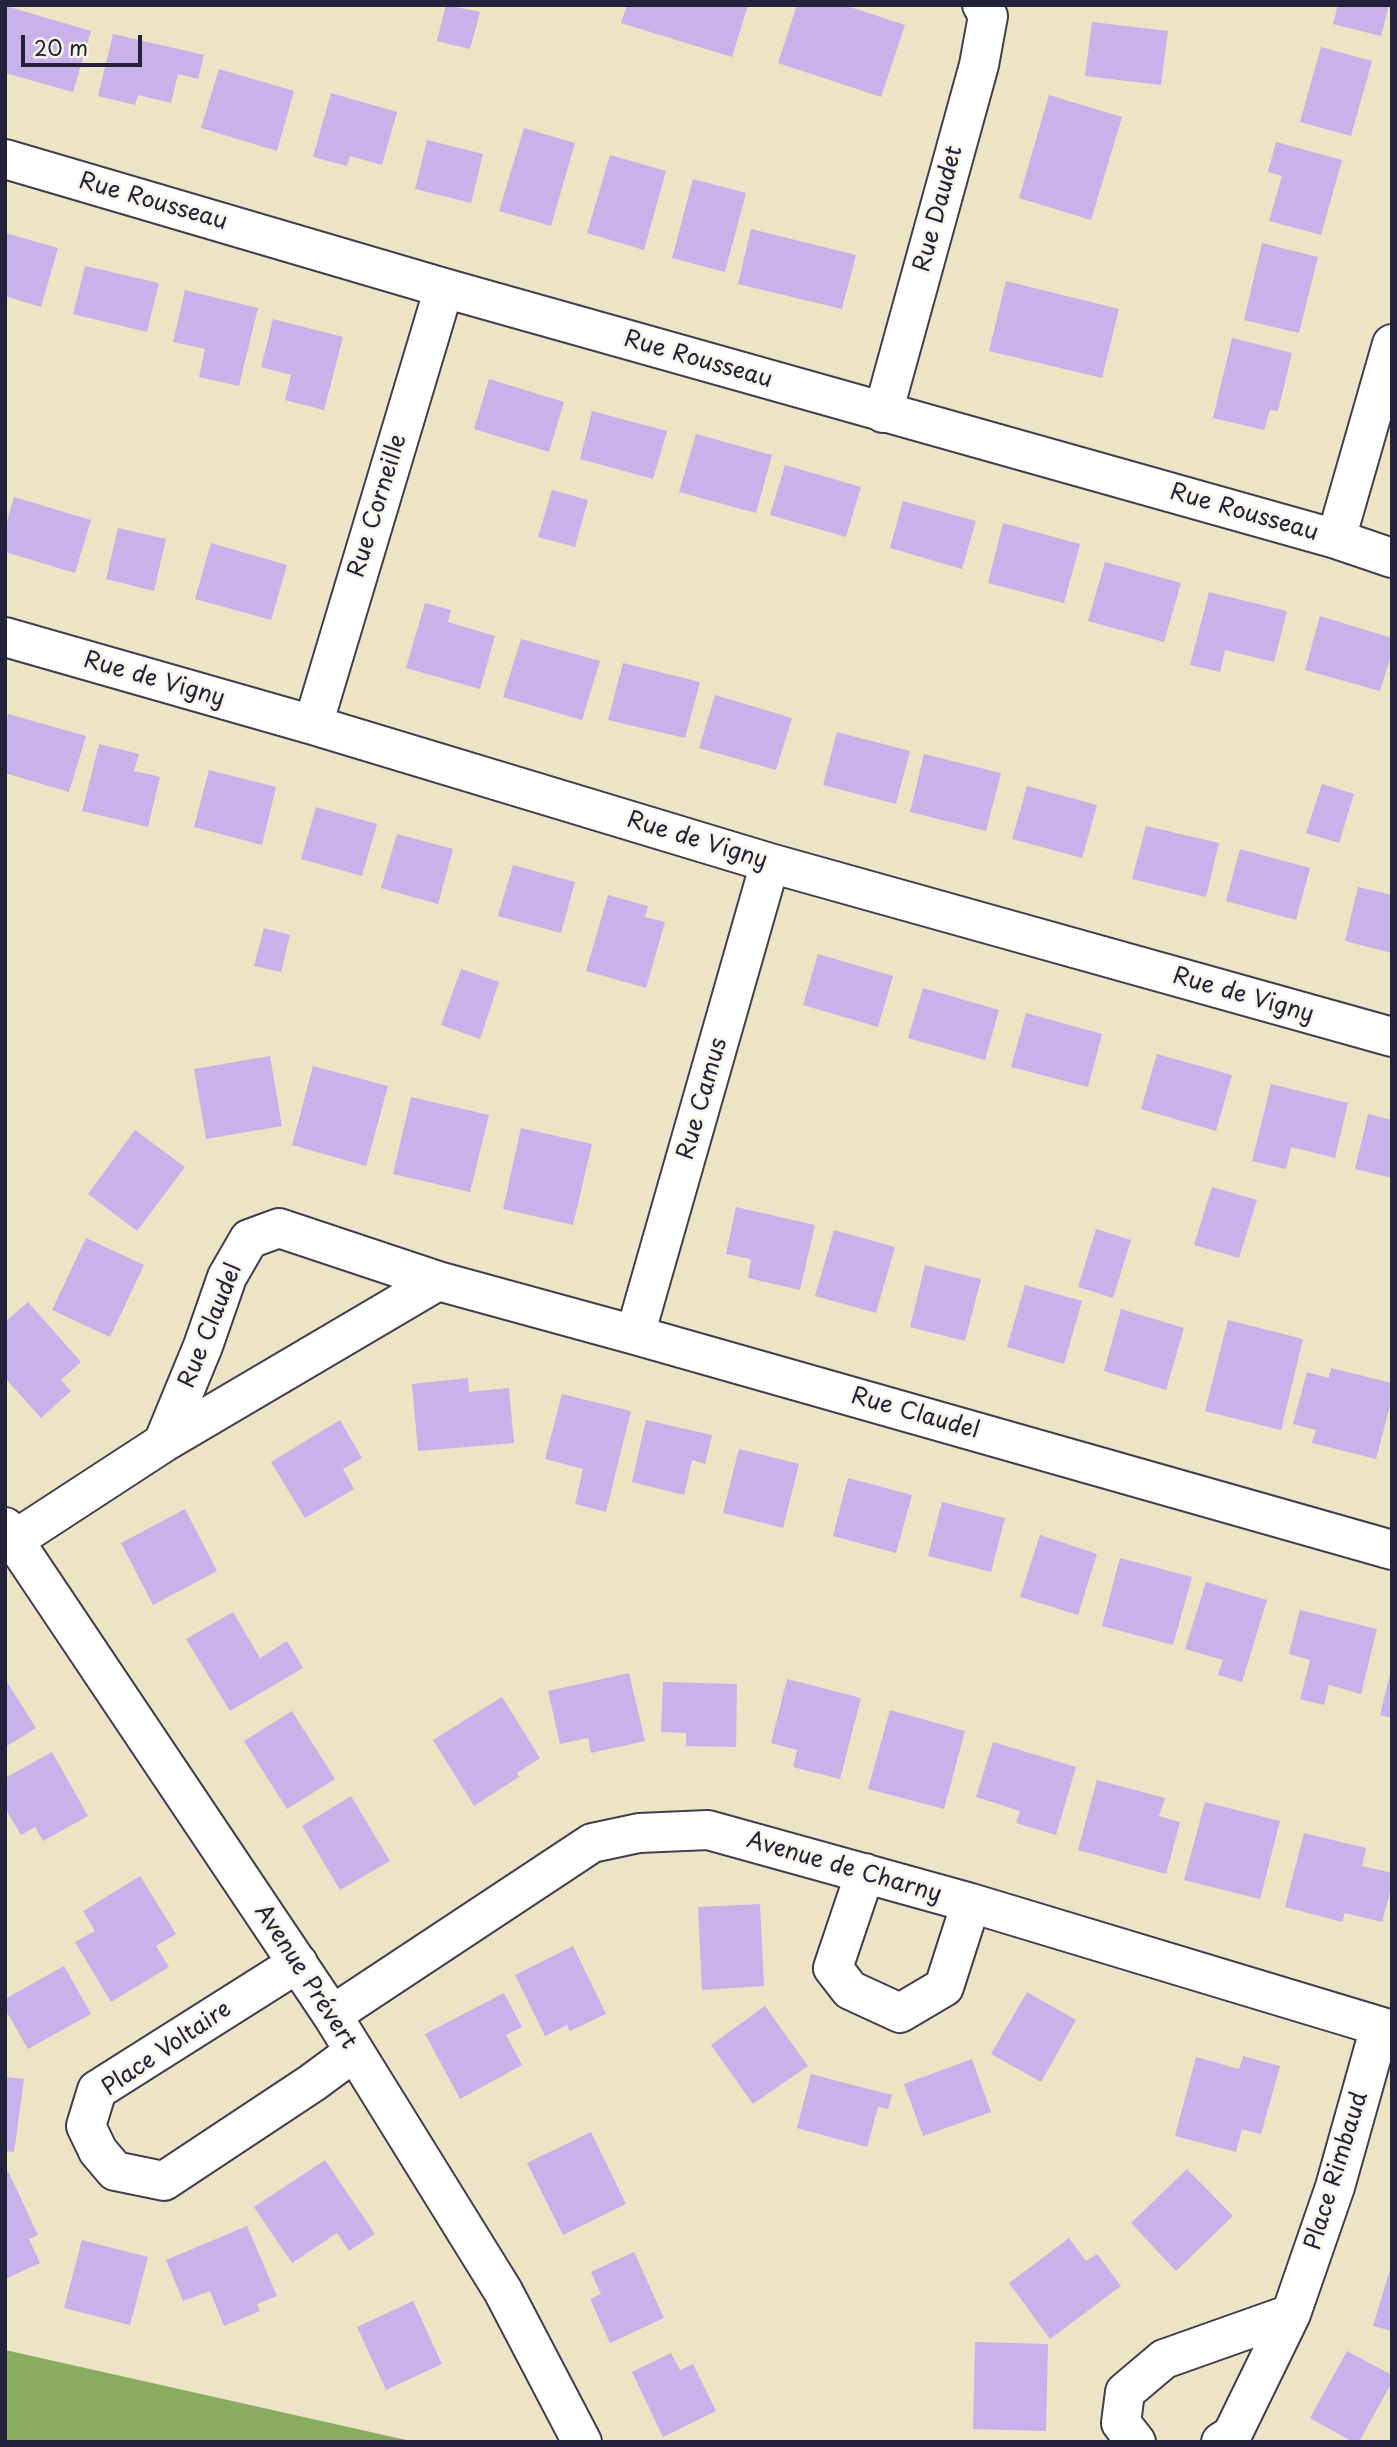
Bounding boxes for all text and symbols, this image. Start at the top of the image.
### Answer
scale bar [24,21,145,65]
text: 20 m [34,31,88,63]
street label: Rue Daudet [909,143,969,275]
street label: Rue Rousseau [76,168,230,236]
street label: Rue Rousseau [621,326,775,394]
street label: Rue Corneille [343,431,413,581]
street label: Rue Rousseau [1167,479,1321,547]
street label: Rue de Vigny [80,647,228,713]
street label: Rue de Vigny [623,807,771,875]
street label: Rue de Vigny [1169,963,1317,1029]
street label: Rue Camus [672,1035,734,1163]
street label: Rue Claudel [173,1260,249,1392]
street label: Rue Claudel [848,1383,982,1445]
street label: Avenue de Charny [743,1827,945,1909]
street label: Avenue Prévert [248,1900,362,2054]
street label: Place Voltaire [97,1996,237,2102]
street label: Place Rimbaud [1300,2089,1374,2253]

